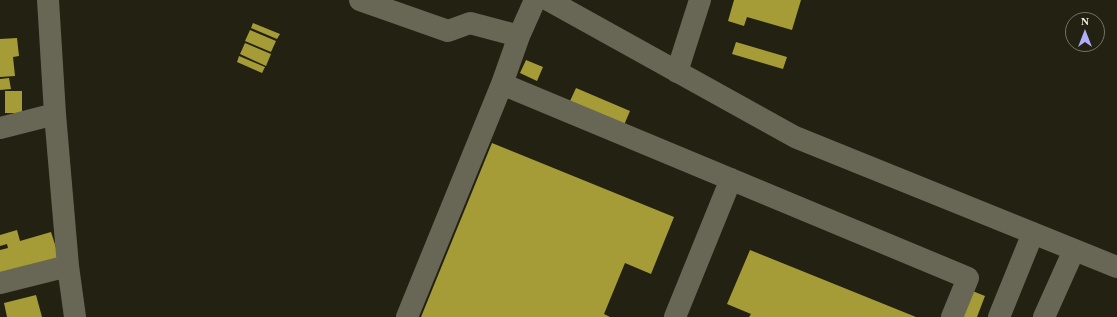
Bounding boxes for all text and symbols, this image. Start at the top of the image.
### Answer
north arrow [1065,12,1105,52]
text: N [1081,15,1089,27]

